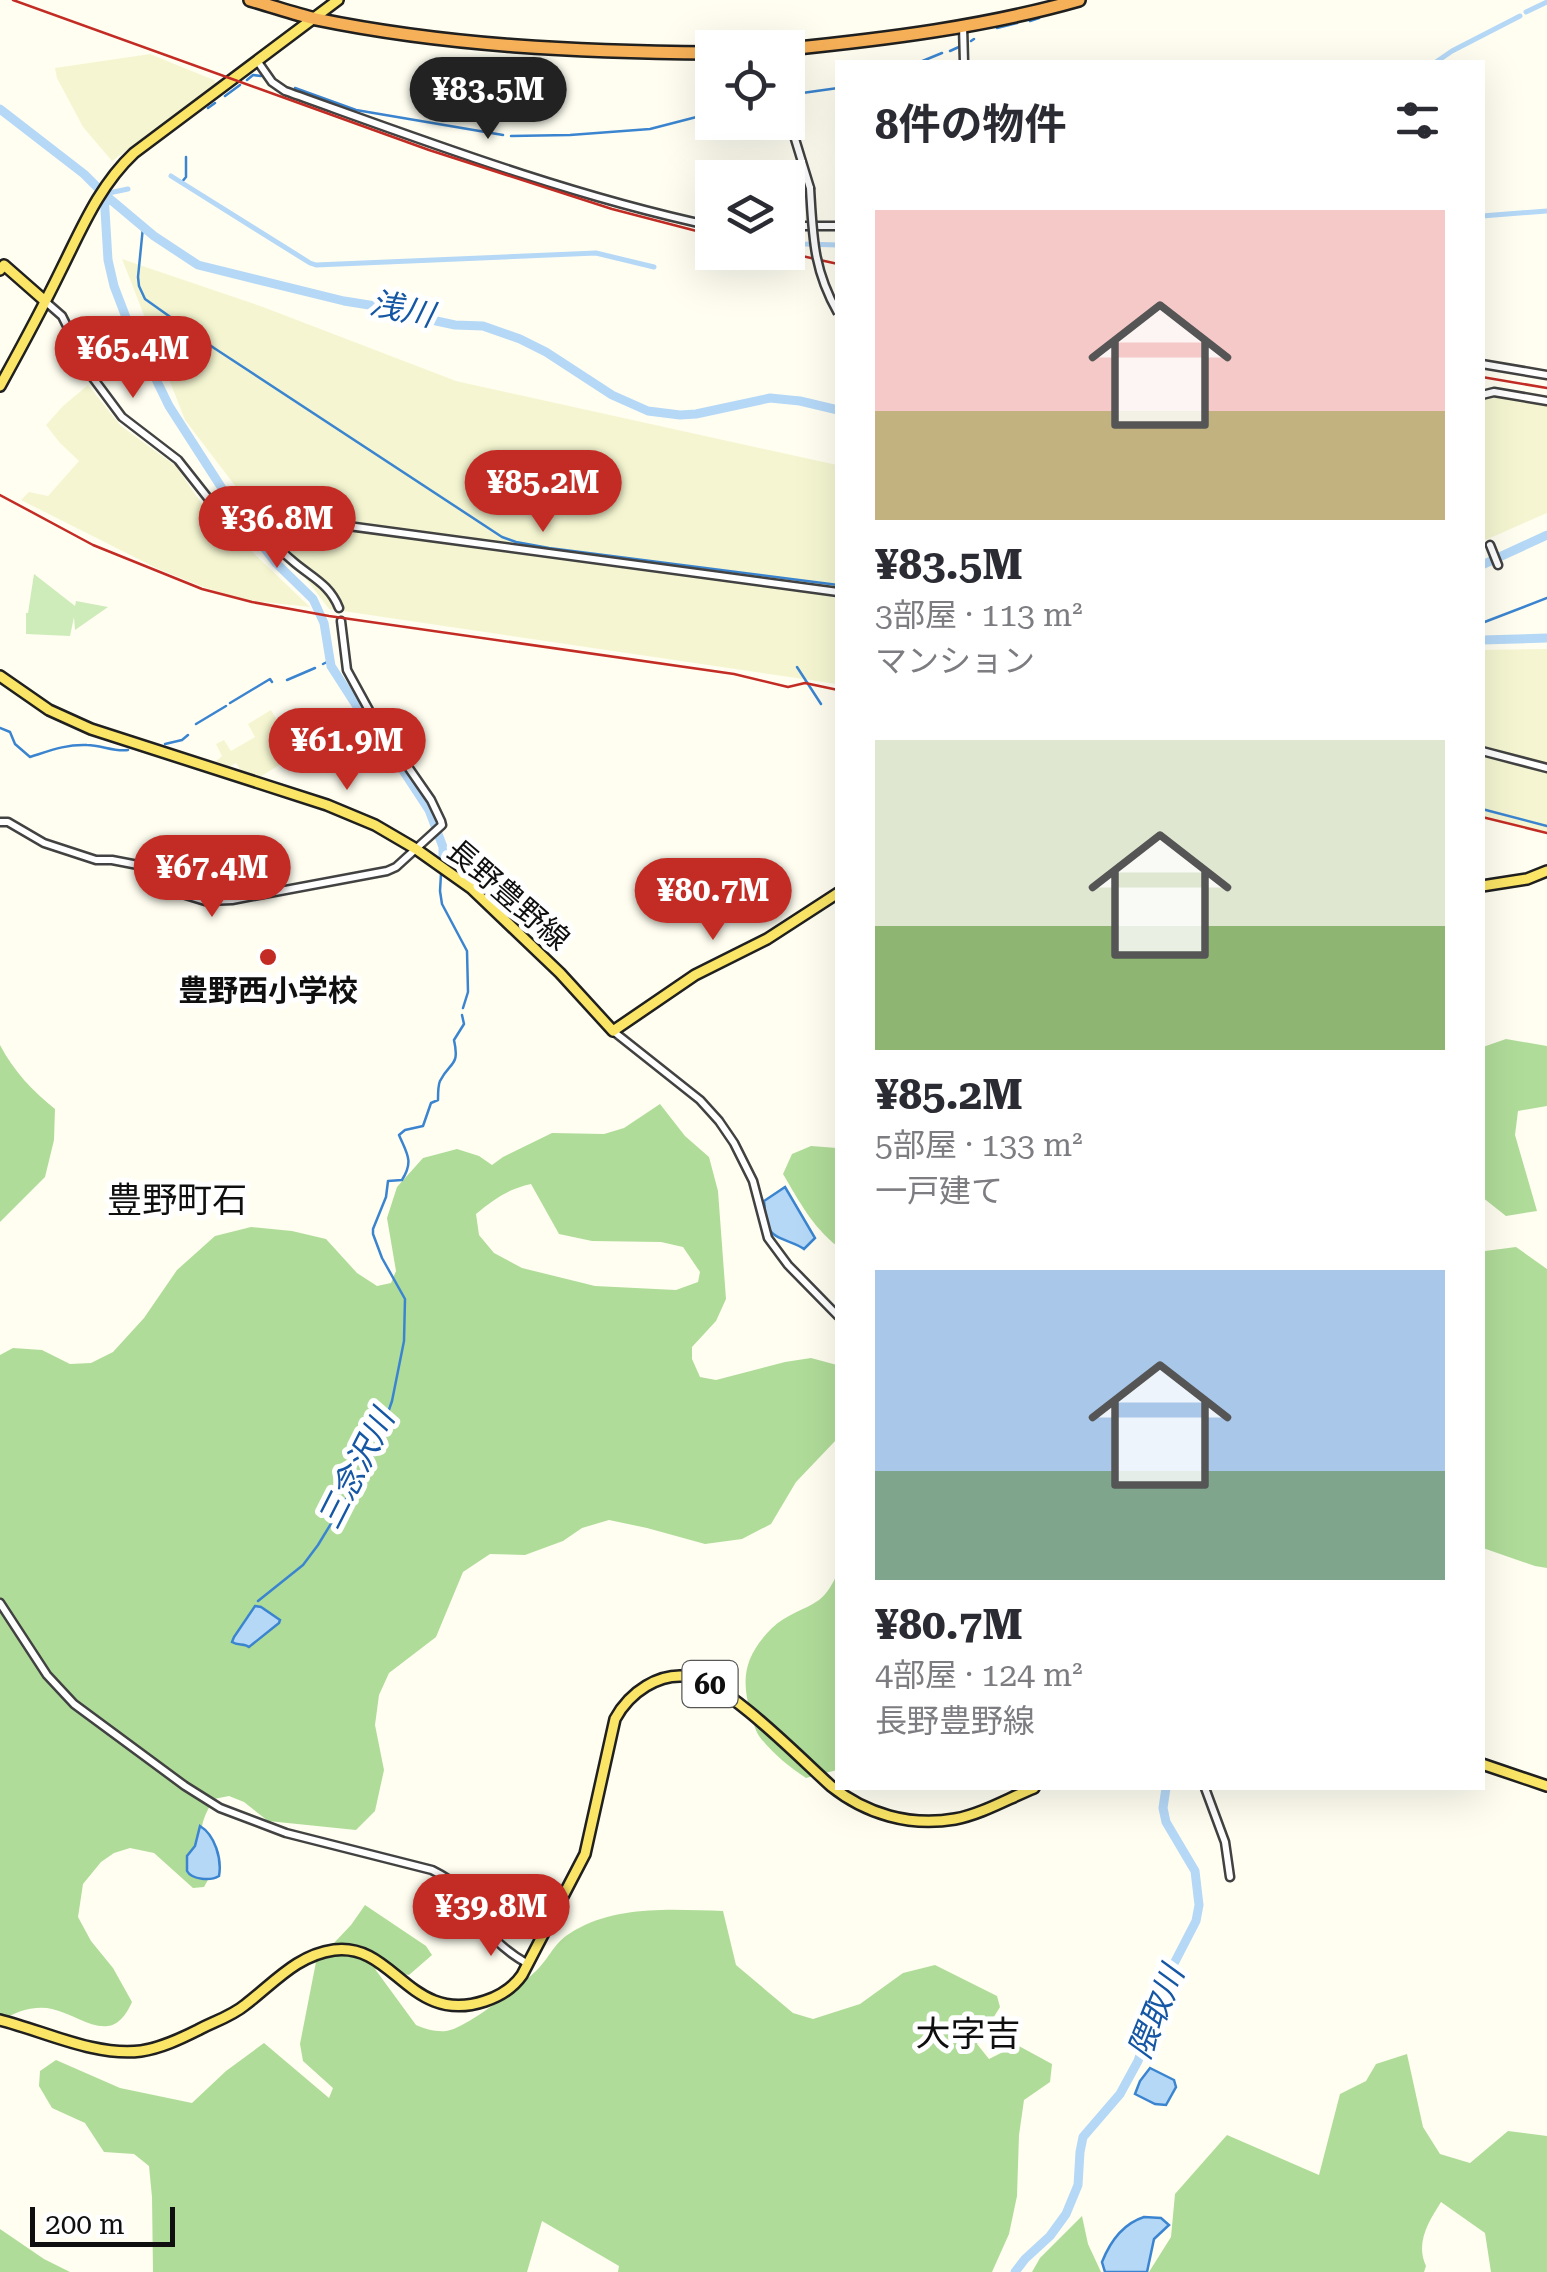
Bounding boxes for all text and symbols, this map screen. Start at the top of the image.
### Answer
map controls [695,30,805,270]
button: locate [695,30,805,140]
pin: ¥83.5M [407,57,569,142]
text: ¥83.5M [432,70,544,108]
icon: filters [1390,93,1445,148]
text: 8件の物件 [875,100,1067,149]
button: layers [695,160,805,270]
icon: home [1070,275,1250,455]
water label: 浅川 [367,284,440,335]
pin: ¥65.4M [52,316,214,401]
text: ¥65.4M [77,329,189,367]
pin: ¥85.2M [462,450,624,535]
text: ¥85.2M [487,463,599,501]
pin: ¥36.8M [196,486,358,571]
text: ¥36.8M [221,499,333,537]
text: ¥83.5M [875,540,1023,589]
text: 3部屋 · 113 m² [875,596,1083,634]
text: マンション [875,642,1035,680]
pin: ¥61.9M [266,708,428,793]
text: ¥61.9M [291,721,403,759]
icon: home [1070,805,1250,985]
street label: 長野豊野線 [440,832,576,957]
pin: ¥67.4M [131,835,293,920]
text: ¥67.4M [156,848,268,886]
pin: ¥80.7M [632,858,794,943]
text: ¥80.7M [657,871,769,909]
marker: 豊野西小学校 [257,946,279,968]
place label: 豊野西小学校 [178,973,358,1008]
text: ¥85.2M [875,1070,1023,1119]
text: 5部屋 · 133 m² [875,1126,1083,1164]
text: 一戸建て [875,1172,1003,1210]
district label: 豊野町石 [107,1180,247,1221]
icon: home [1070,1335,1250,1515]
water label: 三念沢川 [310,1401,403,1535]
text: ¥80.7M [875,1600,1023,1649]
text: 4部屋 · 124 m² [875,1656,1083,1694]
road number: 60 [682,1661,738,1707]
text: 長野豊野線 [875,1702,1035,1740]
pin: ¥39.8M [410,1874,572,1959]
text: ¥39.8M [435,1887,547,1925]
water label: 隈取川 [1120,1958,1193,2064]
district label: 大字吉 [915,2014,1021,2055]
scale bar [30,2202,175,2246]
text: 200 m [45,2208,125,2241]

